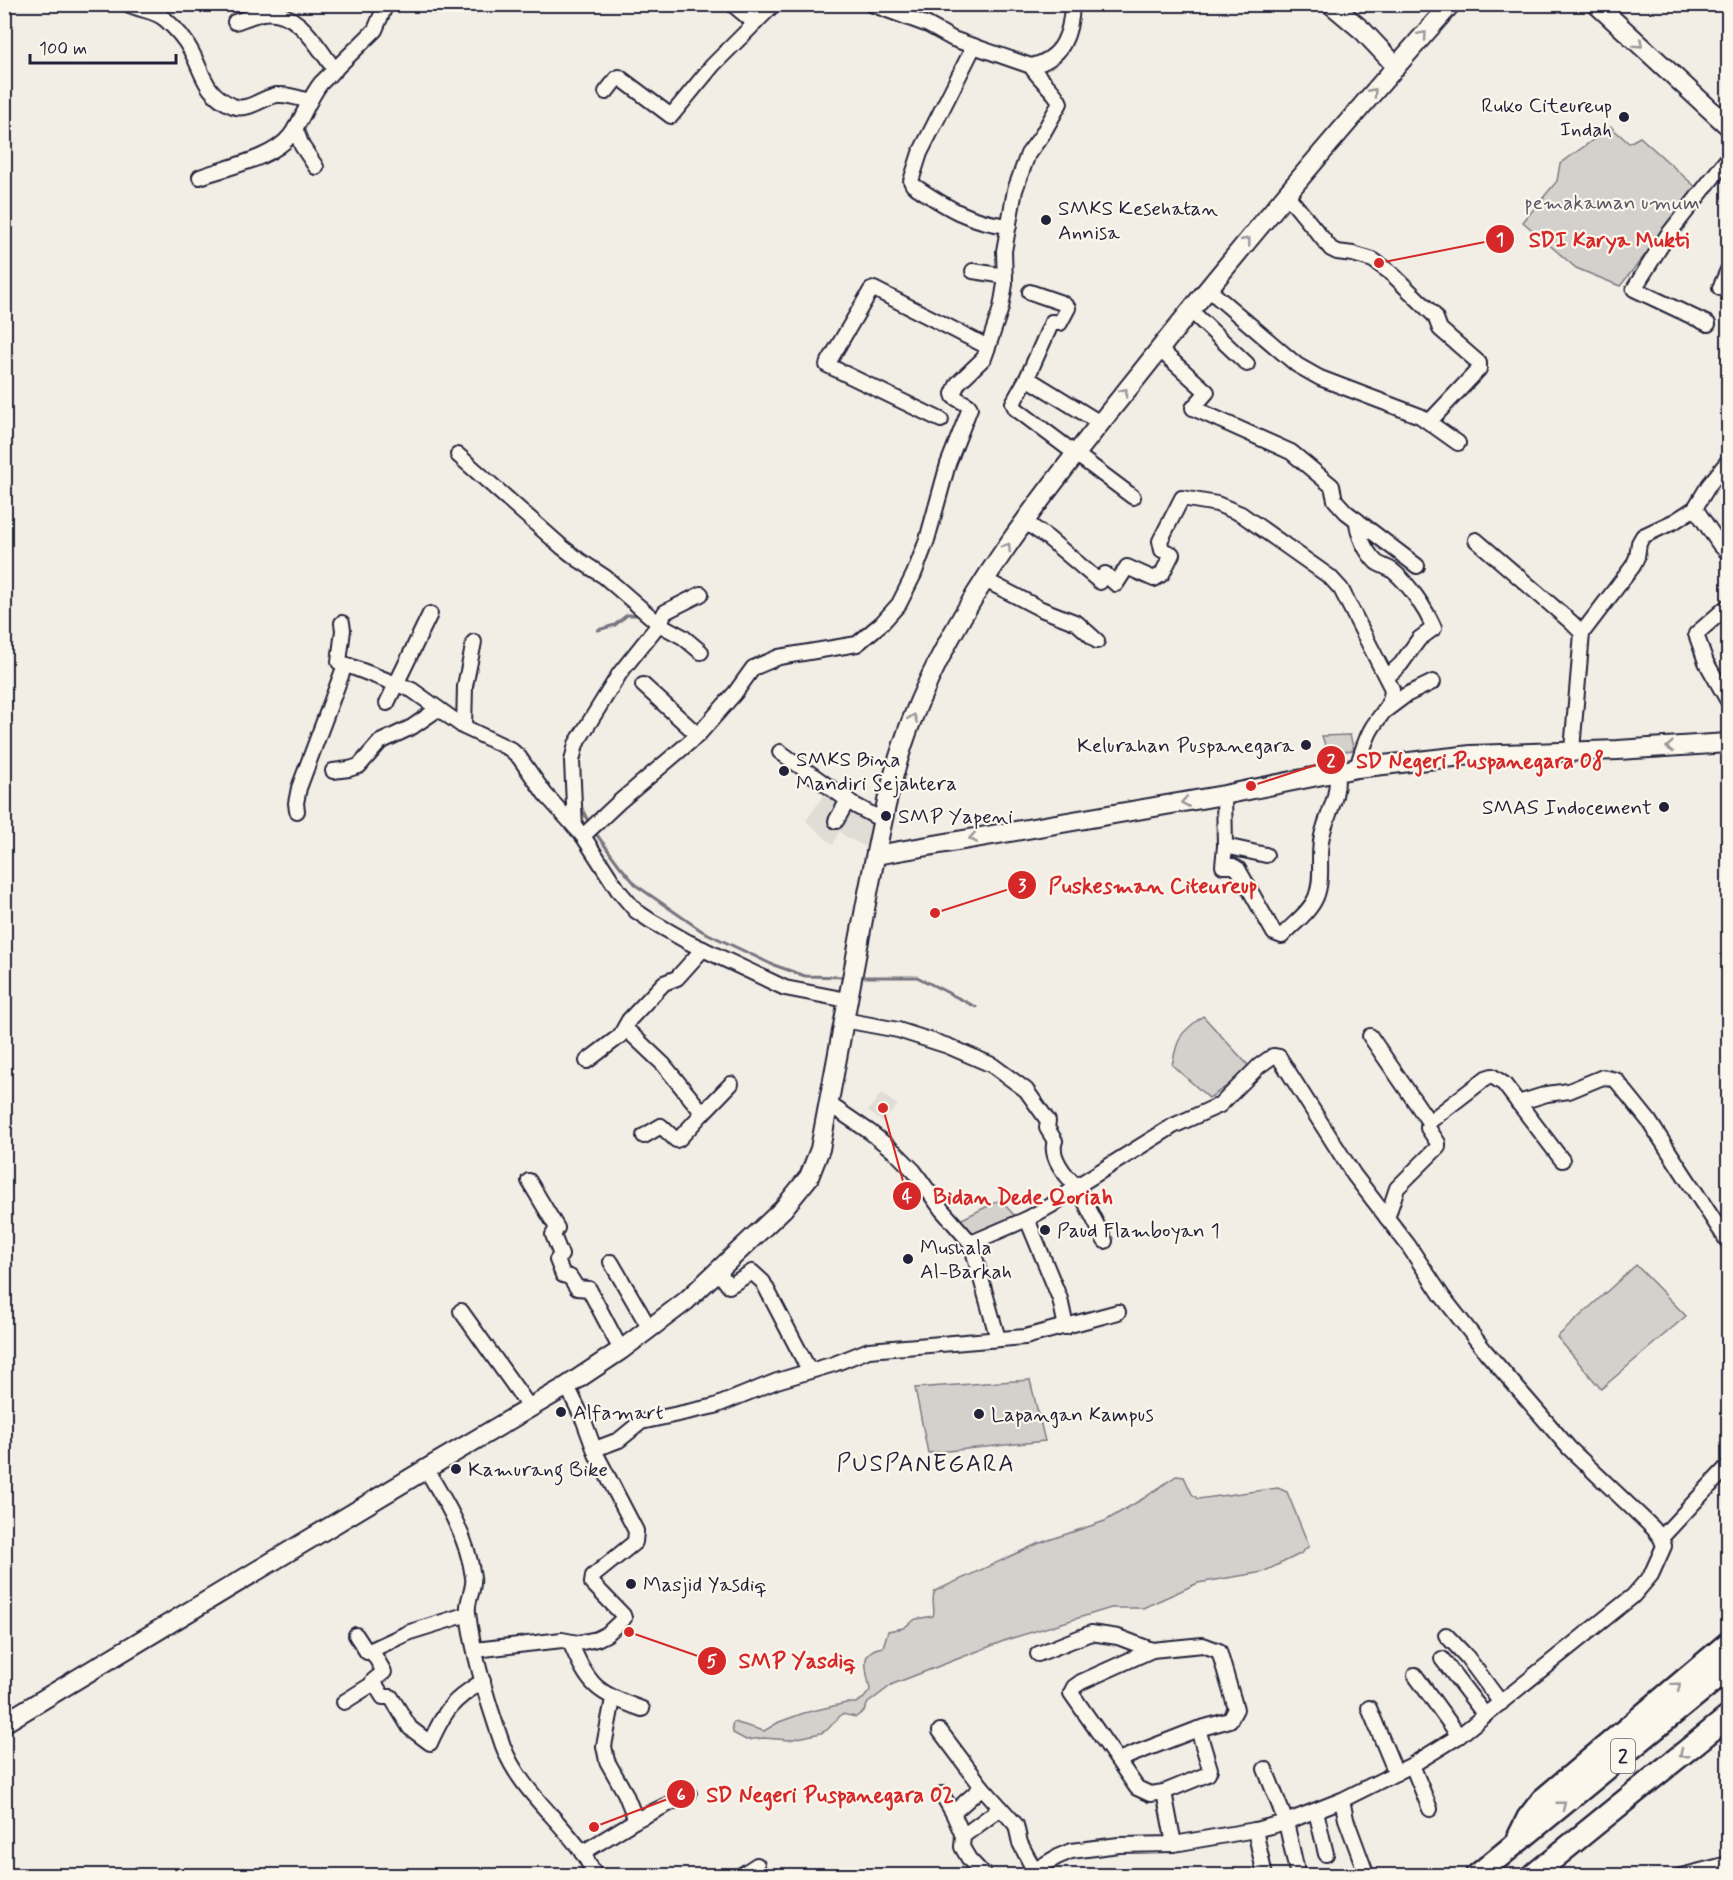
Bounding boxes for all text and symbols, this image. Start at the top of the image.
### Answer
scale bar [30,27,176,65]
one-way arrow [1416,31,1427,42]
text: 100 m [39,37,87,61]
one-way arrow [1632,37,1643,48]
one-way arrow [1366,88,1377,99]
place label: Ruko Citeureup Indah [1481,92,1612,144]
marker: Ruko Citeureup Indah [1617,110,1631,124]
park label: pemakaman umum [1524,189,1700,217]
place label: SMKS Kesehatan Annisa [1058,195,1218,247]
marker: SMKS Kesehatan Annisa [1039,213,1053,227]
callout: SDI Karya Mukti [1485,219,1702,259]
text: SDI Karya Mukti [1529,227,1689,255]
text: 1 [1496,228,1504,252]
one-way arrow [1240,237,1251,248]
one-way arrow [1117,388,1128,399]
one-way arrow [1000,543,1011,554]
one-way arrow [906,713,918,724]
place label: Kelurahan Puspanegara [1077,732,1294,760]
marker: Kelurahan Puspanegara [1299,738,1313,752]
callout: SD Negeri Puspanegara 08 [1316,740,1615,780]
one-way arrow [1666,741,1675,754]
place label: SMKS Bina Mandiri Sejahtera [796,746,957,798]
text: SD Negeri Puspanegara 08 [1356,748,1604,777]
text: 2 [1327,749,1336,773]
marker: SMKS Bina Mandiri Sejahtera [777,764,791,778]
place label: SMAS Indocement [1482,794,1652,822]
one-way arrow [1181,795,1191,808]
marker: SMAS Indocement [1657,800,1671,814]
place label: SMP Yapeni [898,803,1013,831]
marker: SMP Yapeni [879,809,893,823]
one-way arrow [968,831,978,844]
callout: Puskesman Citeureup [1007,865,1269,905]
text: Puskesman Citeureup [1049,873,1258,901]
text: 3 [1018,874,1027,898]
callout: Bidan Dede Qoriah [892,1176,1124,1216]
text: Bidan Dede Qoriah [933,1184,1113,1212]
text: 4 [902,1185,913,1209]
place label: Paud Flamboyan 1 [1057,1217,1220,1245]
marker: Paud Flamboyan 1 [1038,1223,1052,1237]
place label: Mushala Al-Barkah [920,1234,1012,1286]
marker: Mushala Al-Barkah [901,1252,915,1266]
place label: Alfamart [573,1399,664,1427]
place label: Lapangan Kampus [991,1401,1154,1429]
marker: Alfamart [554,1405,568,1419]
marker: Lapangan Kampus [972,1407,986,1421]
district label: PUSPANEGARA [836,1449,1016,1480]
place label: Kamurang Bike [468,1456,608,1486]
marker: Kamurang Bike [449,1462,463,1476]
place label: Masjid Yasdiq [643,1571,767,1599]
marker: Masjid Yasdiq [624,1577,638,1591]
callout: SMP Yasdiq [697,1641,868,1681]
text: SMP Yasdiq [739,1648,855,1676]
text: 5 [707,1650,718,1674]
one-way arrow [1670,1682,1681,1693]
road number: 2 [1611,1739,1635,1773]
one-way arrow [1679,1747,1690,1758]
callout: SD Negeri Puspanegara 02 [666,1774,963,1814]
text: SD Negeri Puspanegara 02 [706,1782,954,1811]
text: 6 [676,1783,686,1807]
one-way arrow [1555,1802,1566,1813]

